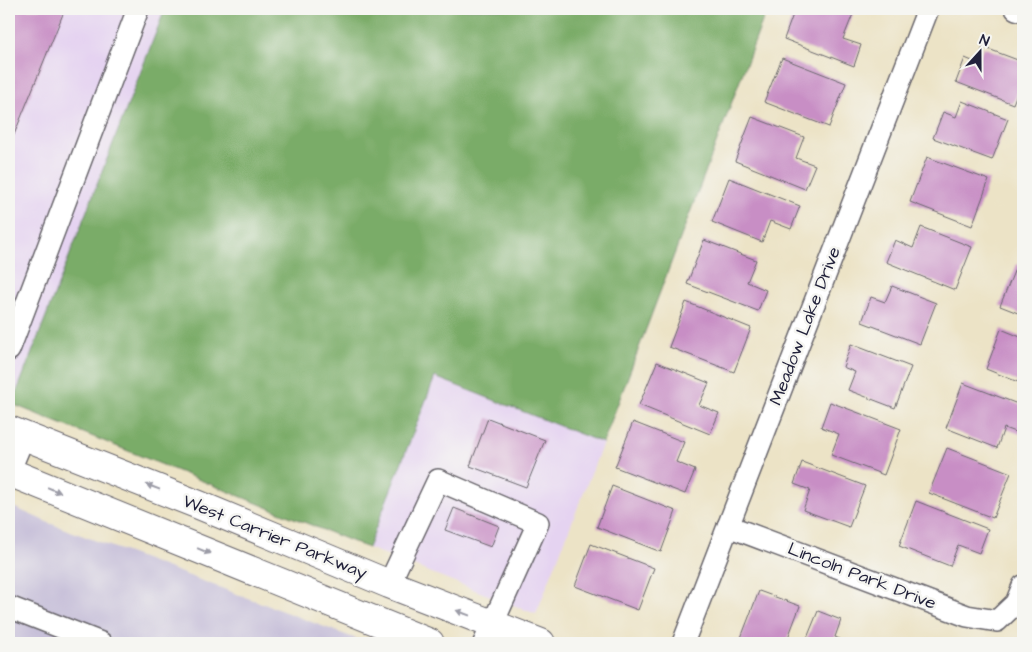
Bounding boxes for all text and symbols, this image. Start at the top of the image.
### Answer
north arrow [954,28,1004,78]
text: N [977,30,992,52]
street label: Meadow Lake Drive [763,243,847,409]
one-way arrow [145,483,160,491]
one-way arrow [47,486,62,494]
street label: West Carrier Parkway [179,489,371,586]
street label: Lincoln Park Drive [784,536,940,616]
one-way arrow [197,548,212,556]
one-way arrow [456,608,470,616]

